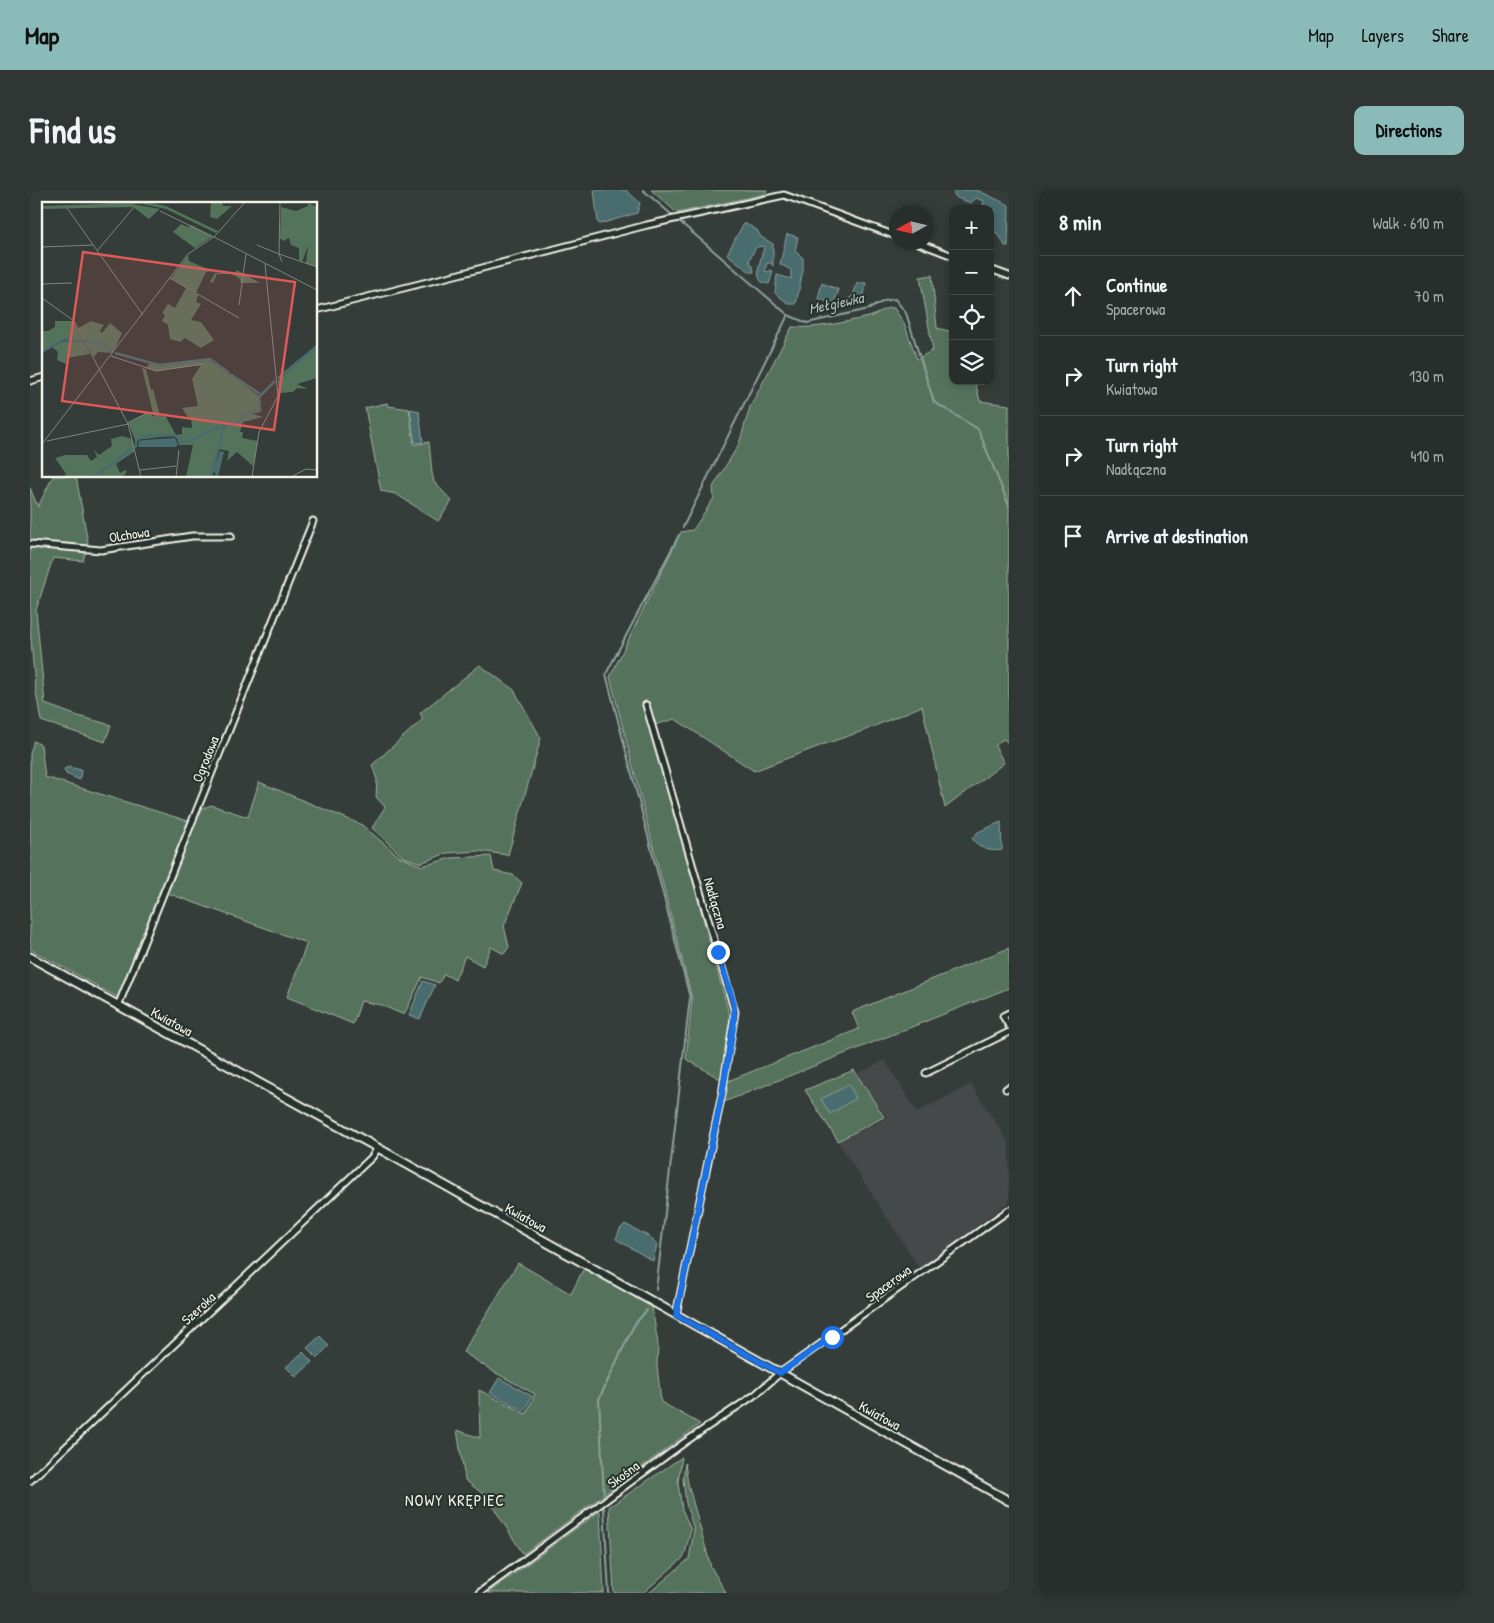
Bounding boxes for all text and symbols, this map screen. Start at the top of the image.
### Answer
text: Map [25,19,59,51]
text: Map [1308,23,1334,48]
text: Layers [1362,23,1404,48]
text: Share [1432,23,1469,48]
button: Directions [1354,106,1464,155]
text: Find us [30,107,116,154]
inset map [42,202,318,478]
north arrow [889,205,934,250]
map controls [949,205,994,385]
button: + [949,205,994,250]
text: 8 min [1059,208,1101,237]
text: Walk · 610 m [1372,212,1444,234]
button: − [949,250,994,295]
text: Continue [1106,272,1167,298]
icon: ahead [1059,282,1087,310]
text: 70 m [1414,285,1444,307]
water label: Mełgiewka [807,287,867,319]
button: locate [949,295,994,340]
text: Spacerowa [1106,298,1165,320]
button: layers [949,340,994,385]
text: Turn right [1106,352,1177,378]
icon: right [1059,362,1087,390]
text: 130 m [1409,365,1444,387]
text: Kwiatowa [1106,378,1157,400]
text: Turn right [1106,432,1177,458]
icon: right [1059,442,1087,470]
text: 410 m [1410,445,1444,467]
text: Nadłączna [1106,458,1166,480]
street label: Olchowa [108,521,151,547]
icon: arrive [1059,522,1087,550]
text: Arrive at destination [1106,523,1248,549]
street label: Ogrodowa [187,733,224,785]
street label: Nadłączna [700,875,732,931]
route end [707,941,730,964]
street label: Kwiatowa [148,1002,197,1040]
street label: Kwiatowa [502,1198,551,1236]
street label: Spacerowa [861,1260,916,1307]
street label: Szeroka [177,1287,220,1329]
route start [821,1326,844,1349]
street label: Kwiatowa [856,1396,905,1434]
street label: Skośna [603,1456,643,1492]
district label: NOWY KRĘPIEC [405,1489,505,1511]

